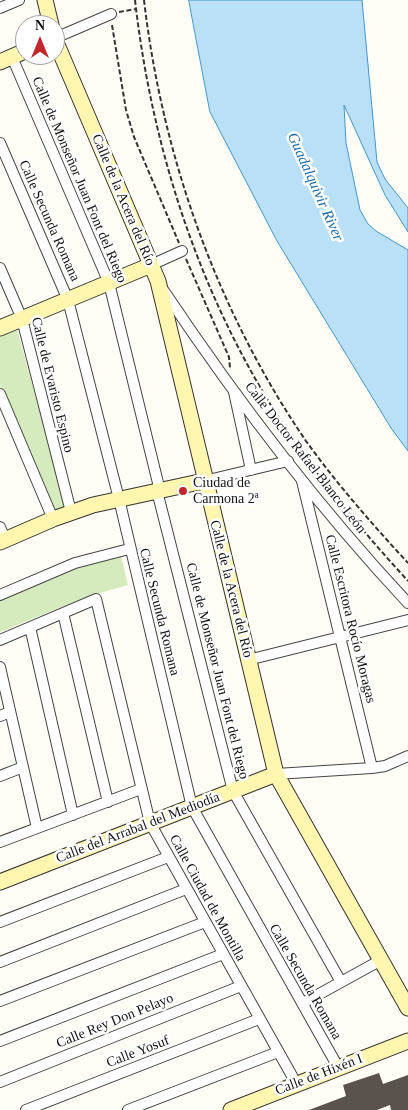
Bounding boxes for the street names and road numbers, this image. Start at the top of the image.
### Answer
street label: Calle de Monseñor Juan Font del Riego [28,74,130,286]
street label: Calle de la Acera del Río [88,132,158,268]
street label: Calle Secunda Romana [15,158,83,284]
street label: Calle de Evaristo Espino [27,316,77,454]
street label: Calle Doctor Rafael Blanco León [241,379,369,537]
street label: Calle de la Acera del Río [206,519,256,659]
street label: Calle Escritora Rocío Moragas [321,533,379,705]
street label: Calle Secunda Romana [135,547,183,677]
street label: Calle de Monseñor Juan Font del Riego [182,561,252,781]
street label: Calle del Arrabal del Mediodía [54,789,222,867]
street label: Calle Ciudad de Montilla [165,832,249,964]
street label: Calle Secunda Romana [265,921,345,1043]
street label: Calle Rey Don Pelayo [54,990,176,1052]
street label: Calle Yosuf [104,1032,172,1072]
street label: Calle de Hixén I [273,1051,365,1099]

